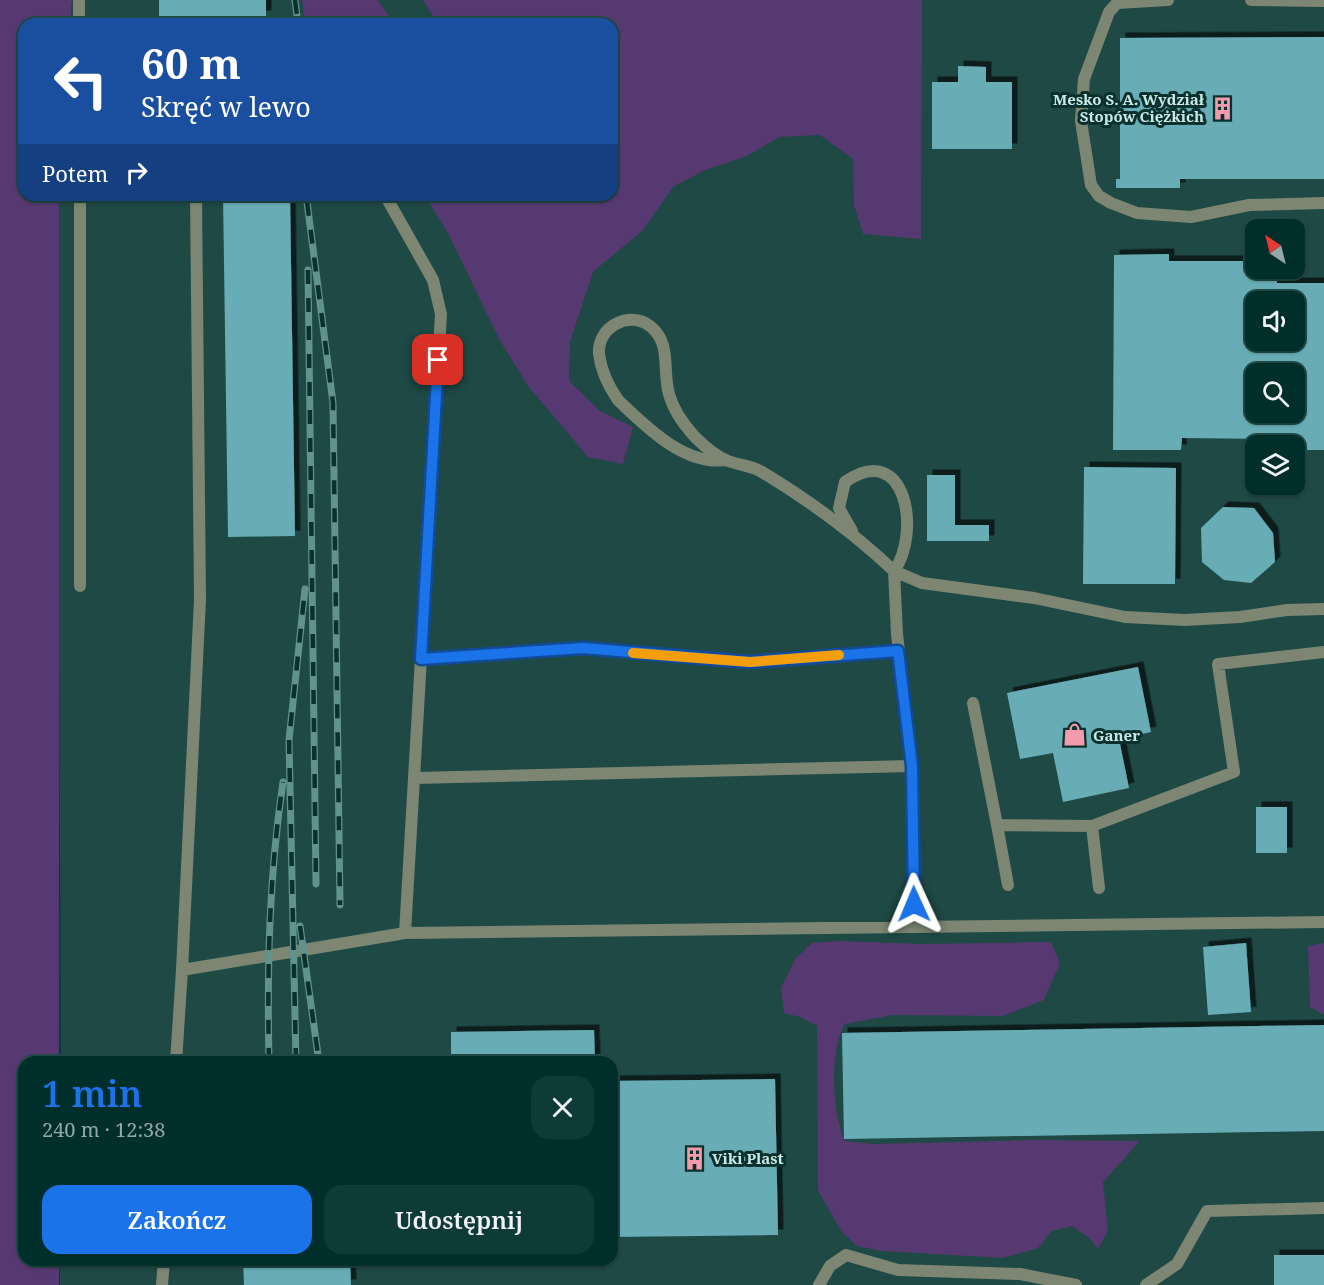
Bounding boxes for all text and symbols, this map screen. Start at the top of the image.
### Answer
text: 60 m [141,34,241,91]
icon: left [42,42,120,120]
text: Skręć w lewo [141,88,311,125]
place label: Mesko S. A. Wydział Stopów Ciężkich [1053,89,1205,126]
building icon: Mesko S. A. Wydział Stopów Ciężkich [1209,95,1235,121]
icon: right [120,156,153,189]
text: Potem [42,158,108,188]
north arrow [1245,219,1305,279]
map controls [1245,219,1305,495]
button: sound [1245,291,1305,351]
pin [412,334,463,385]
icon: arrive [421,343,454,376]
button: search [1245,363,1305,423]
button: layers [1245,435,1305,495]
shop icon: Ganer [1062,722,1088,748]
place label: Ganer [1093,725,1140,745]
position arrow [882,872,946,936]
text: 1 min [42,1069,143,1118]
button: close [531,1076,594,1139]
text: 240 m · 12:38 [42,1116,165,1143]
building icon: Viki Plast [681,1145,707,1171]
place label: Viki Plast [712,1148,784,1168]
button: Zakończ [42,1185,312,1254]
button: Udostępnij [324,1185,594,1254]

